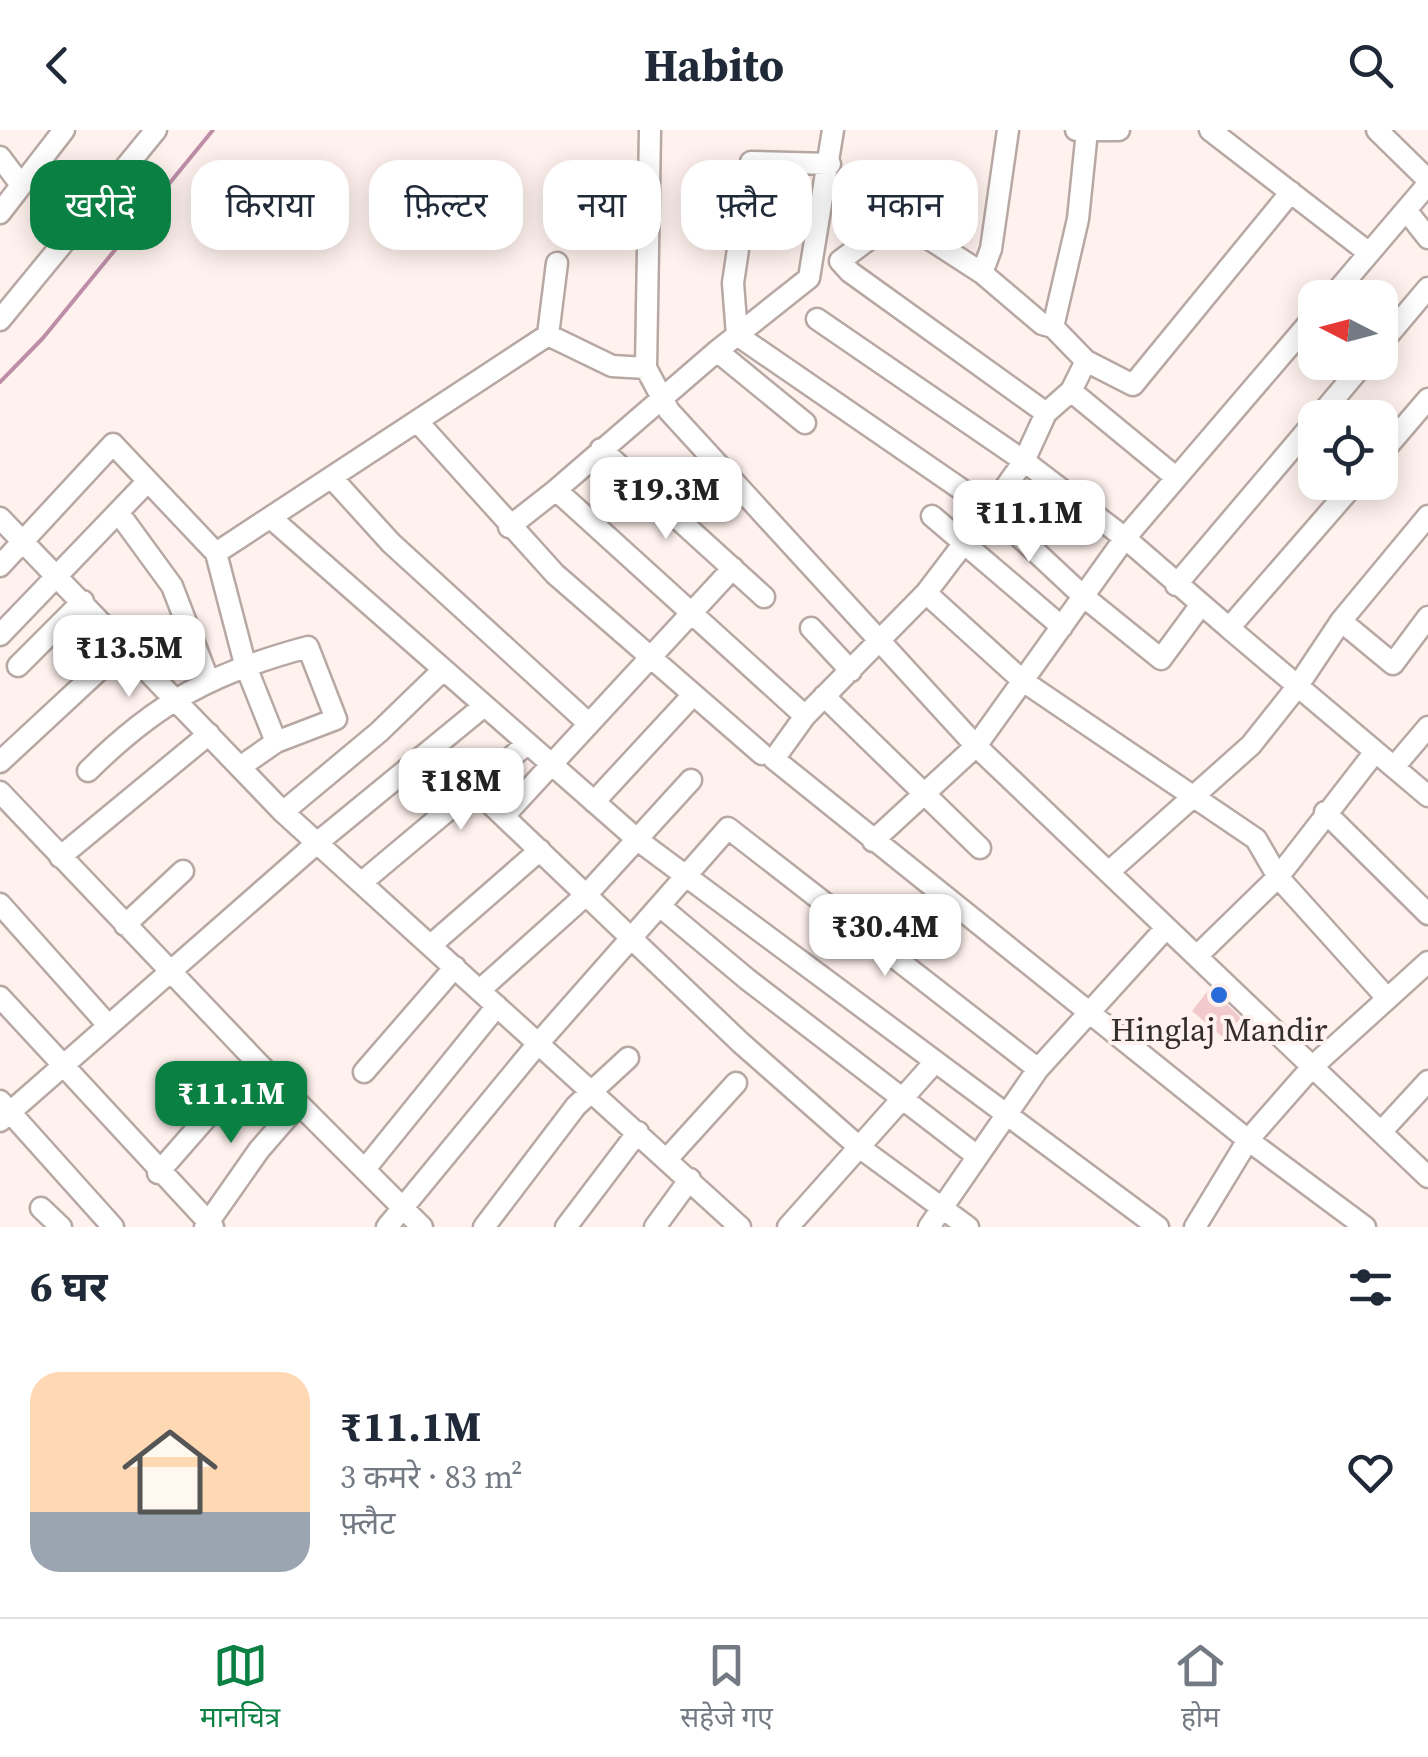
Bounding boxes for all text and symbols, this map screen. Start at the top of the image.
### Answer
text: Habito [644,34,784,96]
icon: back [30,38,85,93]
icon: search [1343,38,1398,93]
chip: खरीदें [30,160,171,250]
chip: किराया [191,160,349,250]
chip: फ़िल्टर [369,160,523,250]
chip: नया [543,160,661,250]
chip: फ़्लैट [681,160,812,250]
chip: मकान [832,160,978,250]
north arrow [1298,280,1398,380]
map controls [1298,280,1398,500]
button: locate [1298,400,1398,500]
pin: ₹19.3M [585,457,747,542]
text: ₹19.3M [612,467,720,511]
pin: ₹11.1M [948,480,1110,565]
text: ₹11.1M [975,490,1083,534]
pin: ₹13.5M [48,615,210,700]
text: ₹13.5M [75,625,183,669]
pin: ₹18M [402,748,520,833]
text: ₹18M [421,758,501,802]
pin: ₹30.4M [804,894,966,979]
text: ₹30.4M [831,904,939,948]
marker: Hinglaj Mandir [1208,984,1230,1006]
place label: Hinglaj Mandir [1110,1008,1328,1052]
pin: ₹11.1M [150,1061,312,1146]
text: ₹11.1M [177,1071,285,1115]
text: 6 घर [30,1257,108,1315]
icon: filters [1343,1260,1398,1315]
text: ₹11.1M [340,1397,481,1455]
icon: home [110,1412,230,1532]
icon: heart [1343,1445,1398,1500]
text: 3 कमरे · 83 m² [340,1455,523,1499]
text: फ़्लैट [340,1501,395,1545]
tab: मानचित्र [200,1638,280,1738]
tab: सहेजे गए [680,1638,773,1738]
tab: होम [1173,1638,1228,1738]

